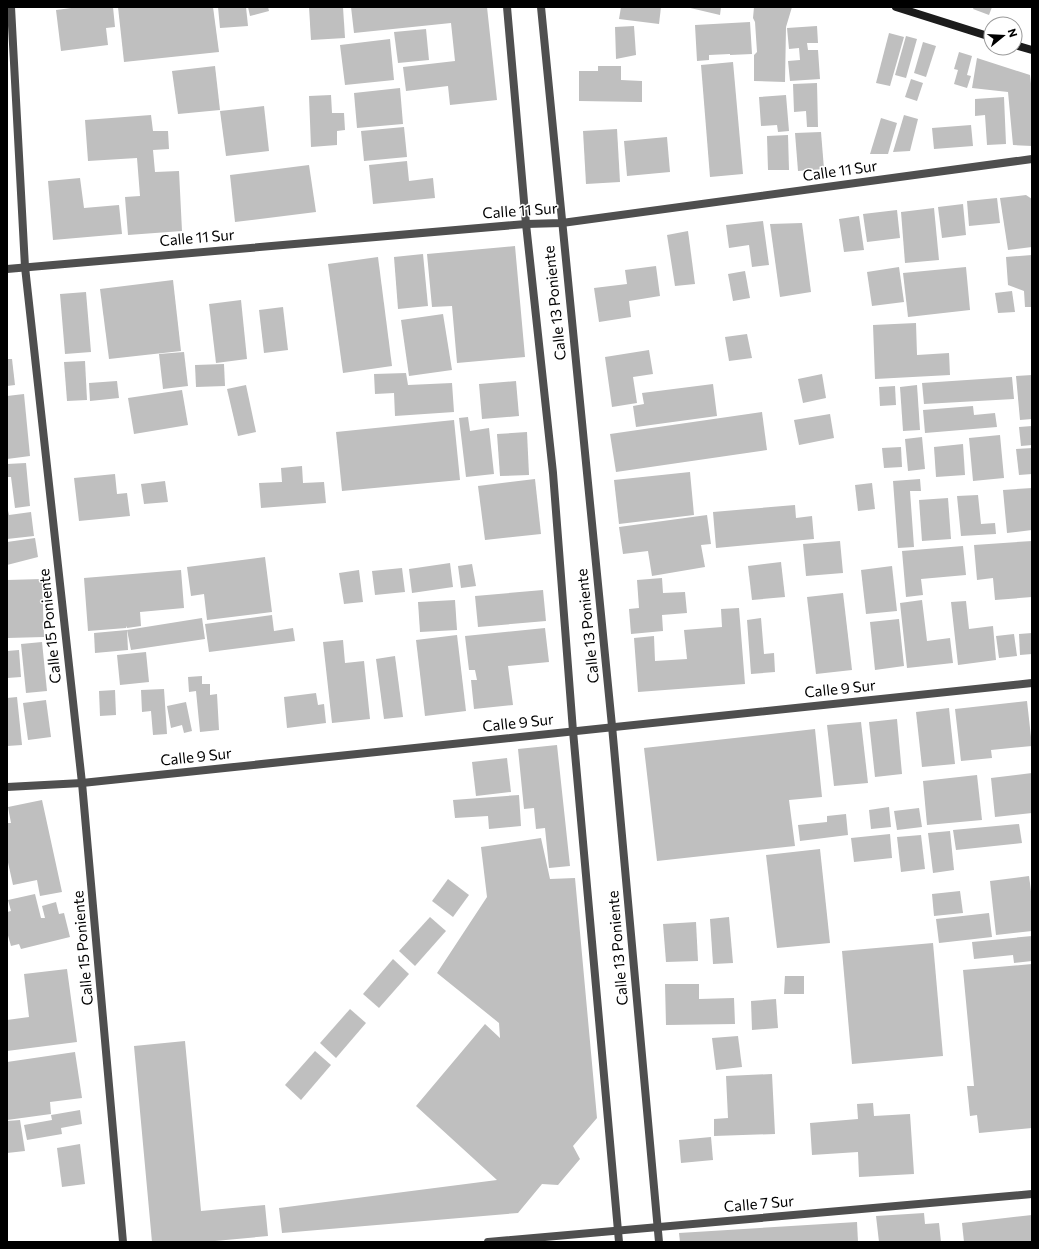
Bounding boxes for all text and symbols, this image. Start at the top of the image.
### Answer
north arrow [983,16,1023,56]
text: N [1006,27,1020,39]
street label: Calle 11 Sur [801,156,878,184]
street label: Calle 11 Sur [482,198,558,222]
street label: Calle 11 Sur [159,225,235,249]
street label: Calle 13 Poniente [539,245,569,361]
street label: Calle 15 Poniente [34,568,64,684]
street label: Calle 13 Poniente [572,568,602,684]
street label: Calle 9 Sur [803,675,876,701]
street label: Calle 9 Sur [481,709,554,735]
street label: Calle 9 Sur [159,743,232,769]
street label: Calle 15 Poniente [68,890,96,1006]
street label: Calle 13 Poniente [603,890,631,1006]
street label: Calle 7 Sur [723,1191,795,1215]

